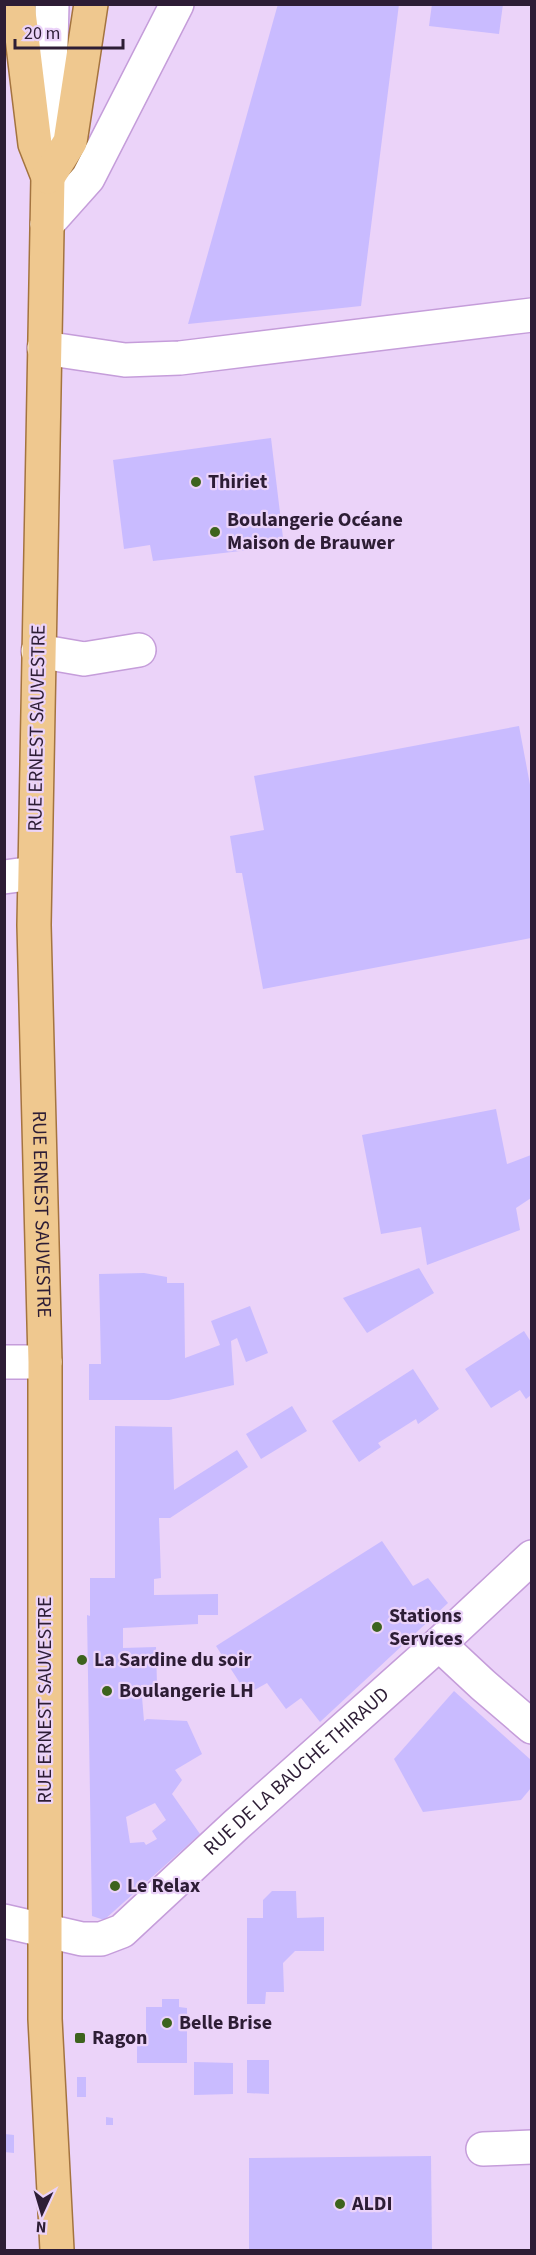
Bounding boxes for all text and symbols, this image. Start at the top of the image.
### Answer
scale bar [15,12,123,50]
text: 20 m [24,21,60,46]
place label: Thiriet [208,468,268,496]
marker: Thiriet [189,475,203,489]
place label: Boulangerie Océane Maison de Brauwer [227,506,403,557]
marker: Boulangerie Océane Maison de Brauwer [208,525,222,539]
street label: RUE ERNEST SAUVESTRE [21,624,53,832]
street label: RUE ERNEST SAUVESTRE [25,1110,58,1318]
street label: RUE ERNEST SAUVESTRE [31,1596,59,1804]
place label: Stations Services [389,1602,463,1653]
marker: Stations Services [370,1620,384,1634]
place label: La Sardine du soir [94,1646,251,1674]
marker: La Sardine du soir [75,1653,89,1667]
place label: Boulangerie LH [119,1677,254,1705]
street label: RUE DE LA BAUCHE THIRAUD [197,1681,395,1862]
marker: Boulangerie LH [100,1684,114,1698]
place label: Le Relax [127,1872,200,1900]
marker: Le Relax [108,1879,122,1893]
place label: Belle Brise [179,2009,272,2037]
marker: Belle Brise [160,2016,174,2030]
place label: Ragon [92,2024,148,2052]
marker: Ragon [73,2031,87,2045]
north arrow [12,2183,72,2243]
place label: ALDI [351,2190,393,2218]
marker: ALDI [333,2197,347,2211]
text: N [35,2216,47,2238]

